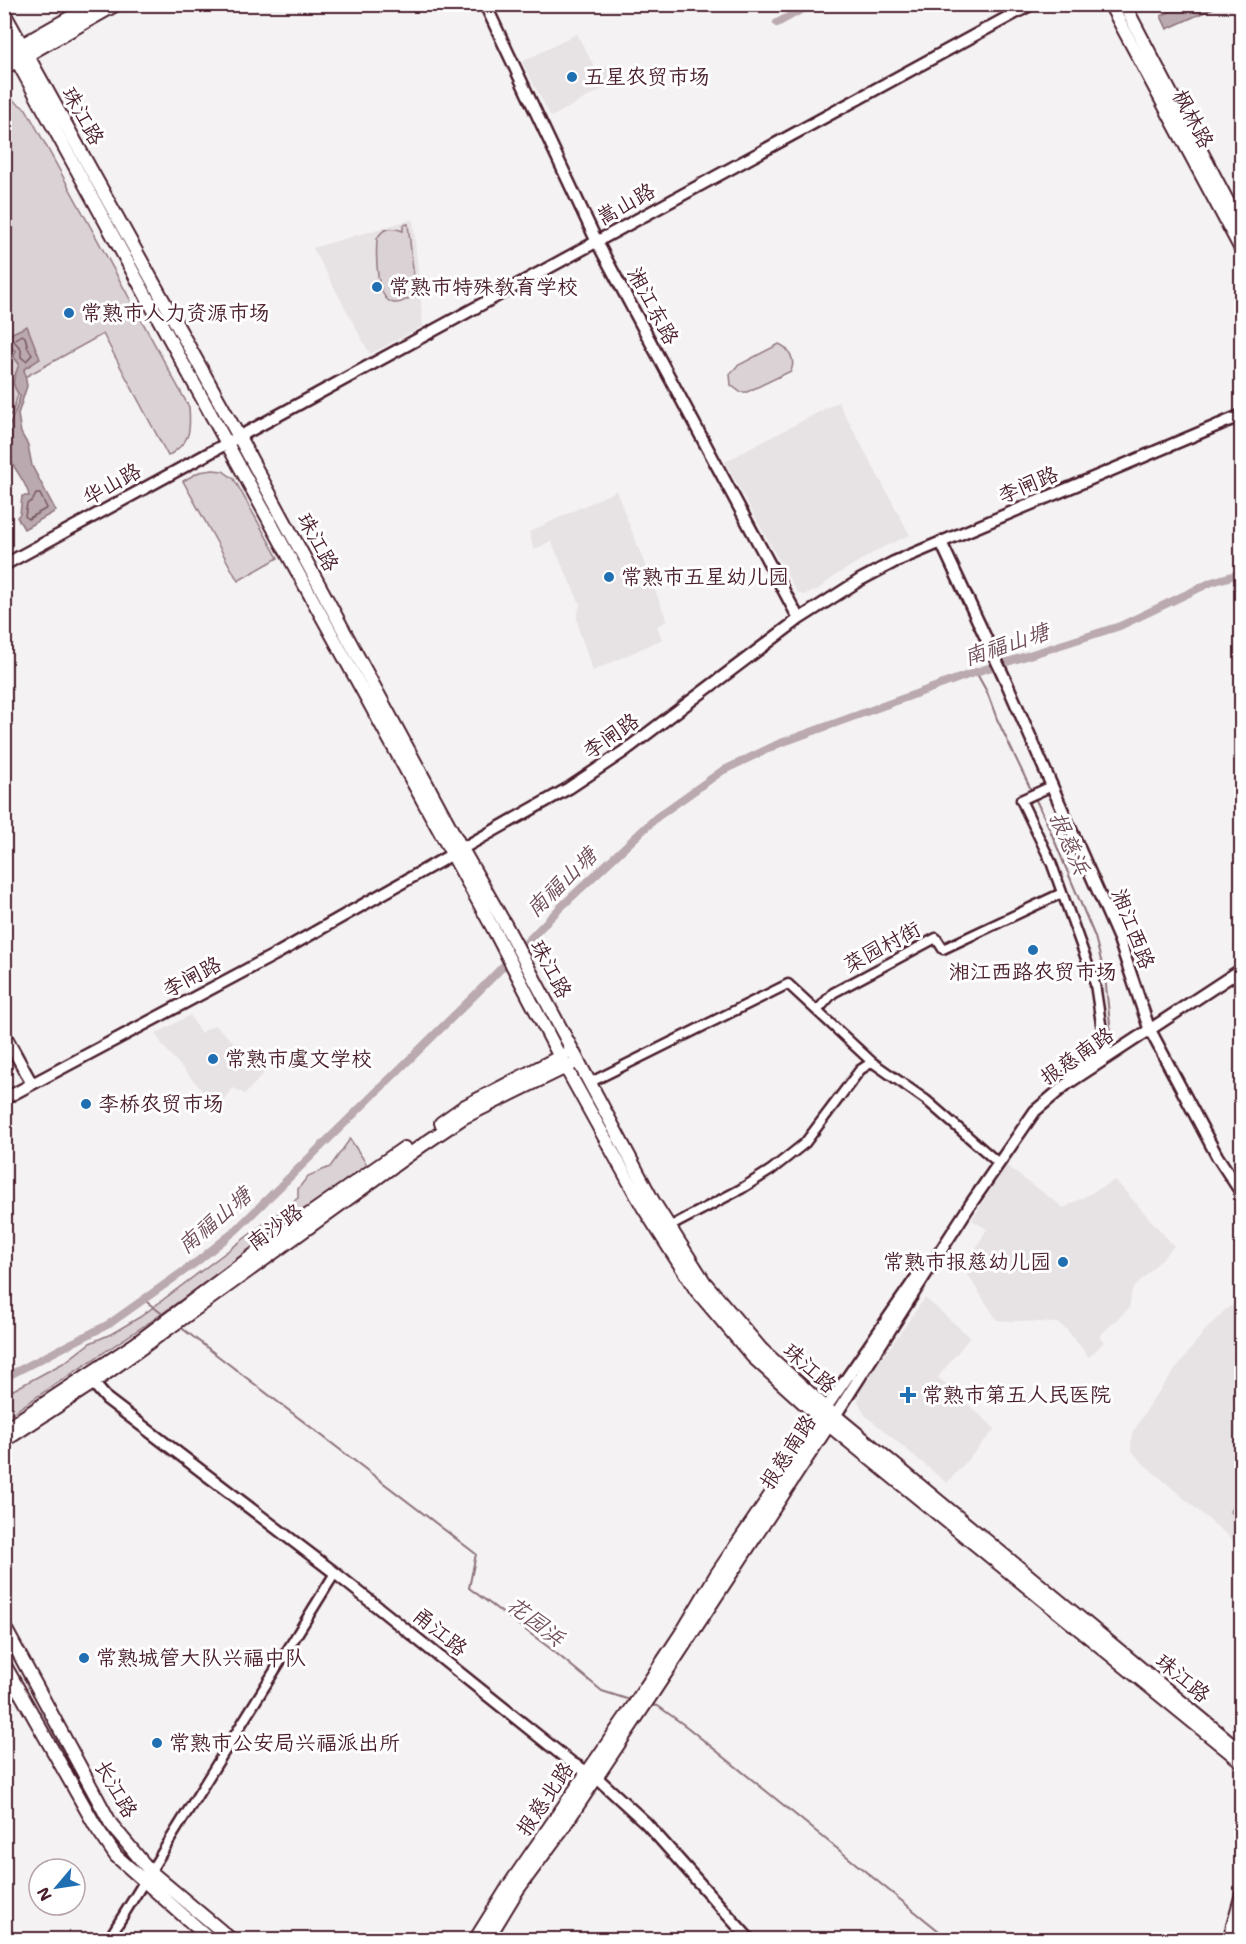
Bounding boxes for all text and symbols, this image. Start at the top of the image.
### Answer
place label: 五星农贸市场 [584,63,710,91]
marker: 五星农贸市场 [565,70,579,84]
street label: 珠江路 [55,82,111,150]
street label: 枫林路 [1166,85,1220,153]
street label: 嵩山路 [592,176,660,232]
street label: 湘江东路 [621,262,685,350]
place label: 常熟市特殊教育学校 [389,273,578,301]
marker: 常熟市特殊教育学校 [370,280,384,294]
place label: 常熟市人力资源市场 [81,299,270,327]
marker: 常熟市人力资源市场 [62,306,76,320]
street label: 华山路 [78,456,146,512]
street label: 李闸路 [994,460,1062,510]
street label: 珠江路 [291,508,345,576]
place label: 常熟市五星幼儿园 [621,563,789,591]
marker: 常熟市五星幼儿园 [602,570,616,584]
water label: 南福山塘 [960,616,1054,672]
street label: 李闸路 [577,706,645,766]
water label: 报慈浜 [1043,807,1097,880]
water label: 南福山塘 [520,840,605,923]
street label: 湘江西路 [1105,885,1161,973]
street label: 菜园村街 [838,915,926,979]
street label: 珠江路 [524,935,578,1003]
marker: 湘江西路农贸市场 [1026,943,1040,957]
street label: 李闸路 [158,950,226,1004]
place label: 湘江西路农贸市场 [949,958,1117,986]
street label: 报慈南路 [1035,1020,1119,1092]
place label: 常熟市虞文学校 [225,1045,372,1073]
marker: 常熟市虞文学校 [206,1052,220,1066]
place label: 李桥农贸市场 [98,1090,224,1118]
marker: 李桥农贸市场 [79,1097,93,1111]
water label: 南福山塘 [171,1180,259,1260]
street label: 南沙路 [241,1197,309,1257]
place label: 常熟市报慈幼儿园 [883,1248,1051,1276]
marker: 常熟市报慈幼儿园 [1056,1255,1070,1269]
street label: 珠江路 [777,1337,843,1399]
place label: 常熟市第五人民医院 [922,1381,1111,1409]
marker: 常熟市第五人民医院 [899,1386,917,1404]
street label: 报慈南路 [753,1409,823,1495]
water label: 花园浜 [501,1590,571,1654]
street label: 甬江路 [407,1601,473,1663]
place label: 常熟城管大队兴福中队 [96,1644,306,1672]
street label: 珠江路 [1150,1647,1216,1709]
marker: 常熟城管大队兴福中队 [77,1651,91,1665]
place label: 常熟市公安局兴福派出所 [169,1729,400,1757]
marker: 常熟市公安局兴福派出所 [150,1736,164,1750]
street label: 长江路 [88,1755,144,1823]
street label: 报慈北路 [510,1756,580,1842]
north arrow [27,1857,87,1917]
text: N [32,1883,57,1905]

